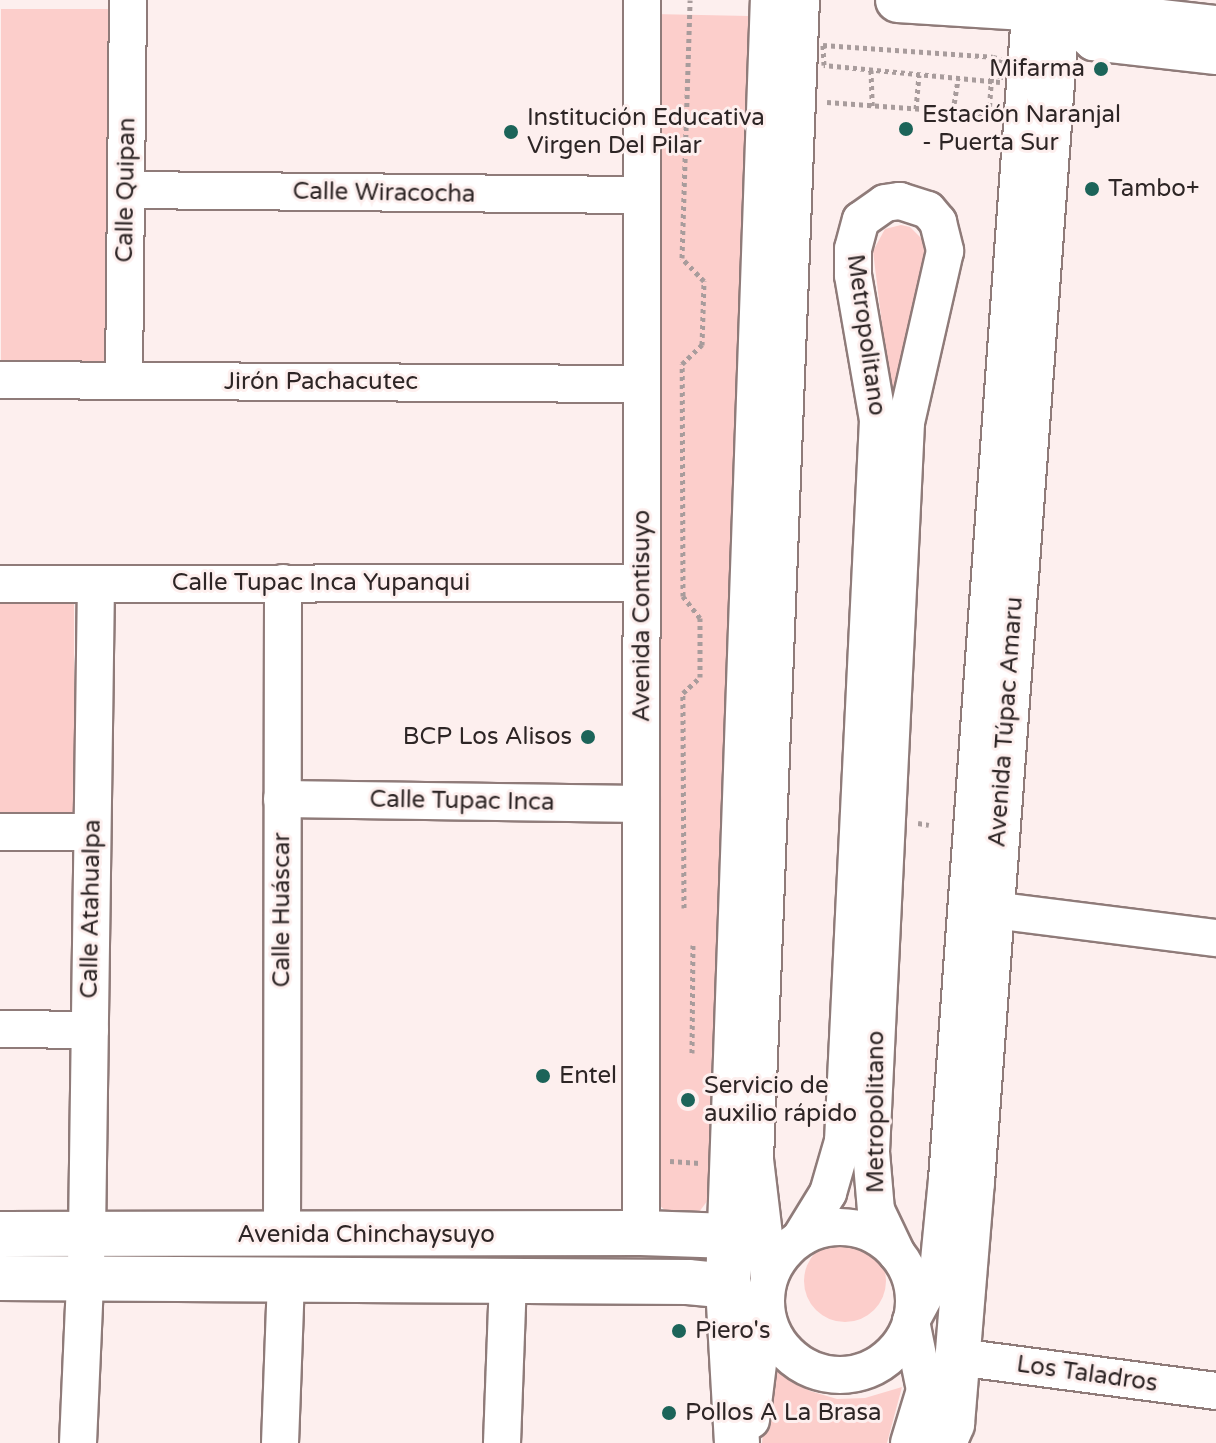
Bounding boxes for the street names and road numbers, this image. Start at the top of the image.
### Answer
street label: Calle Quipan [110,117,142,263]
street label: Calle Wiracocha [292,177,476,209]
street label: Metropolitano [840,252,892,418]
street label: Jirón Pachacutec [224,368,418,396]
street label: Avenida Contisuyo [628,510,656,722]
street label: Calle Tupac Inca Yupanqui [172,569,470,597]
street label: Avenida Túpac Amaru [983,596,1029,848]
street label: Calle Tupac Inca [369,785,555,817]
street label: Calle Atahualpa [75,819,107,999]
street label: Calle Huáscar [268,833,296,987]
street label: Metropolitano [862,1031,890,1193]
street label: Avenida Chinchaysuyo [237,1221,495,1249]
street label: Los Taladros [1015,1350,1159,1398]

